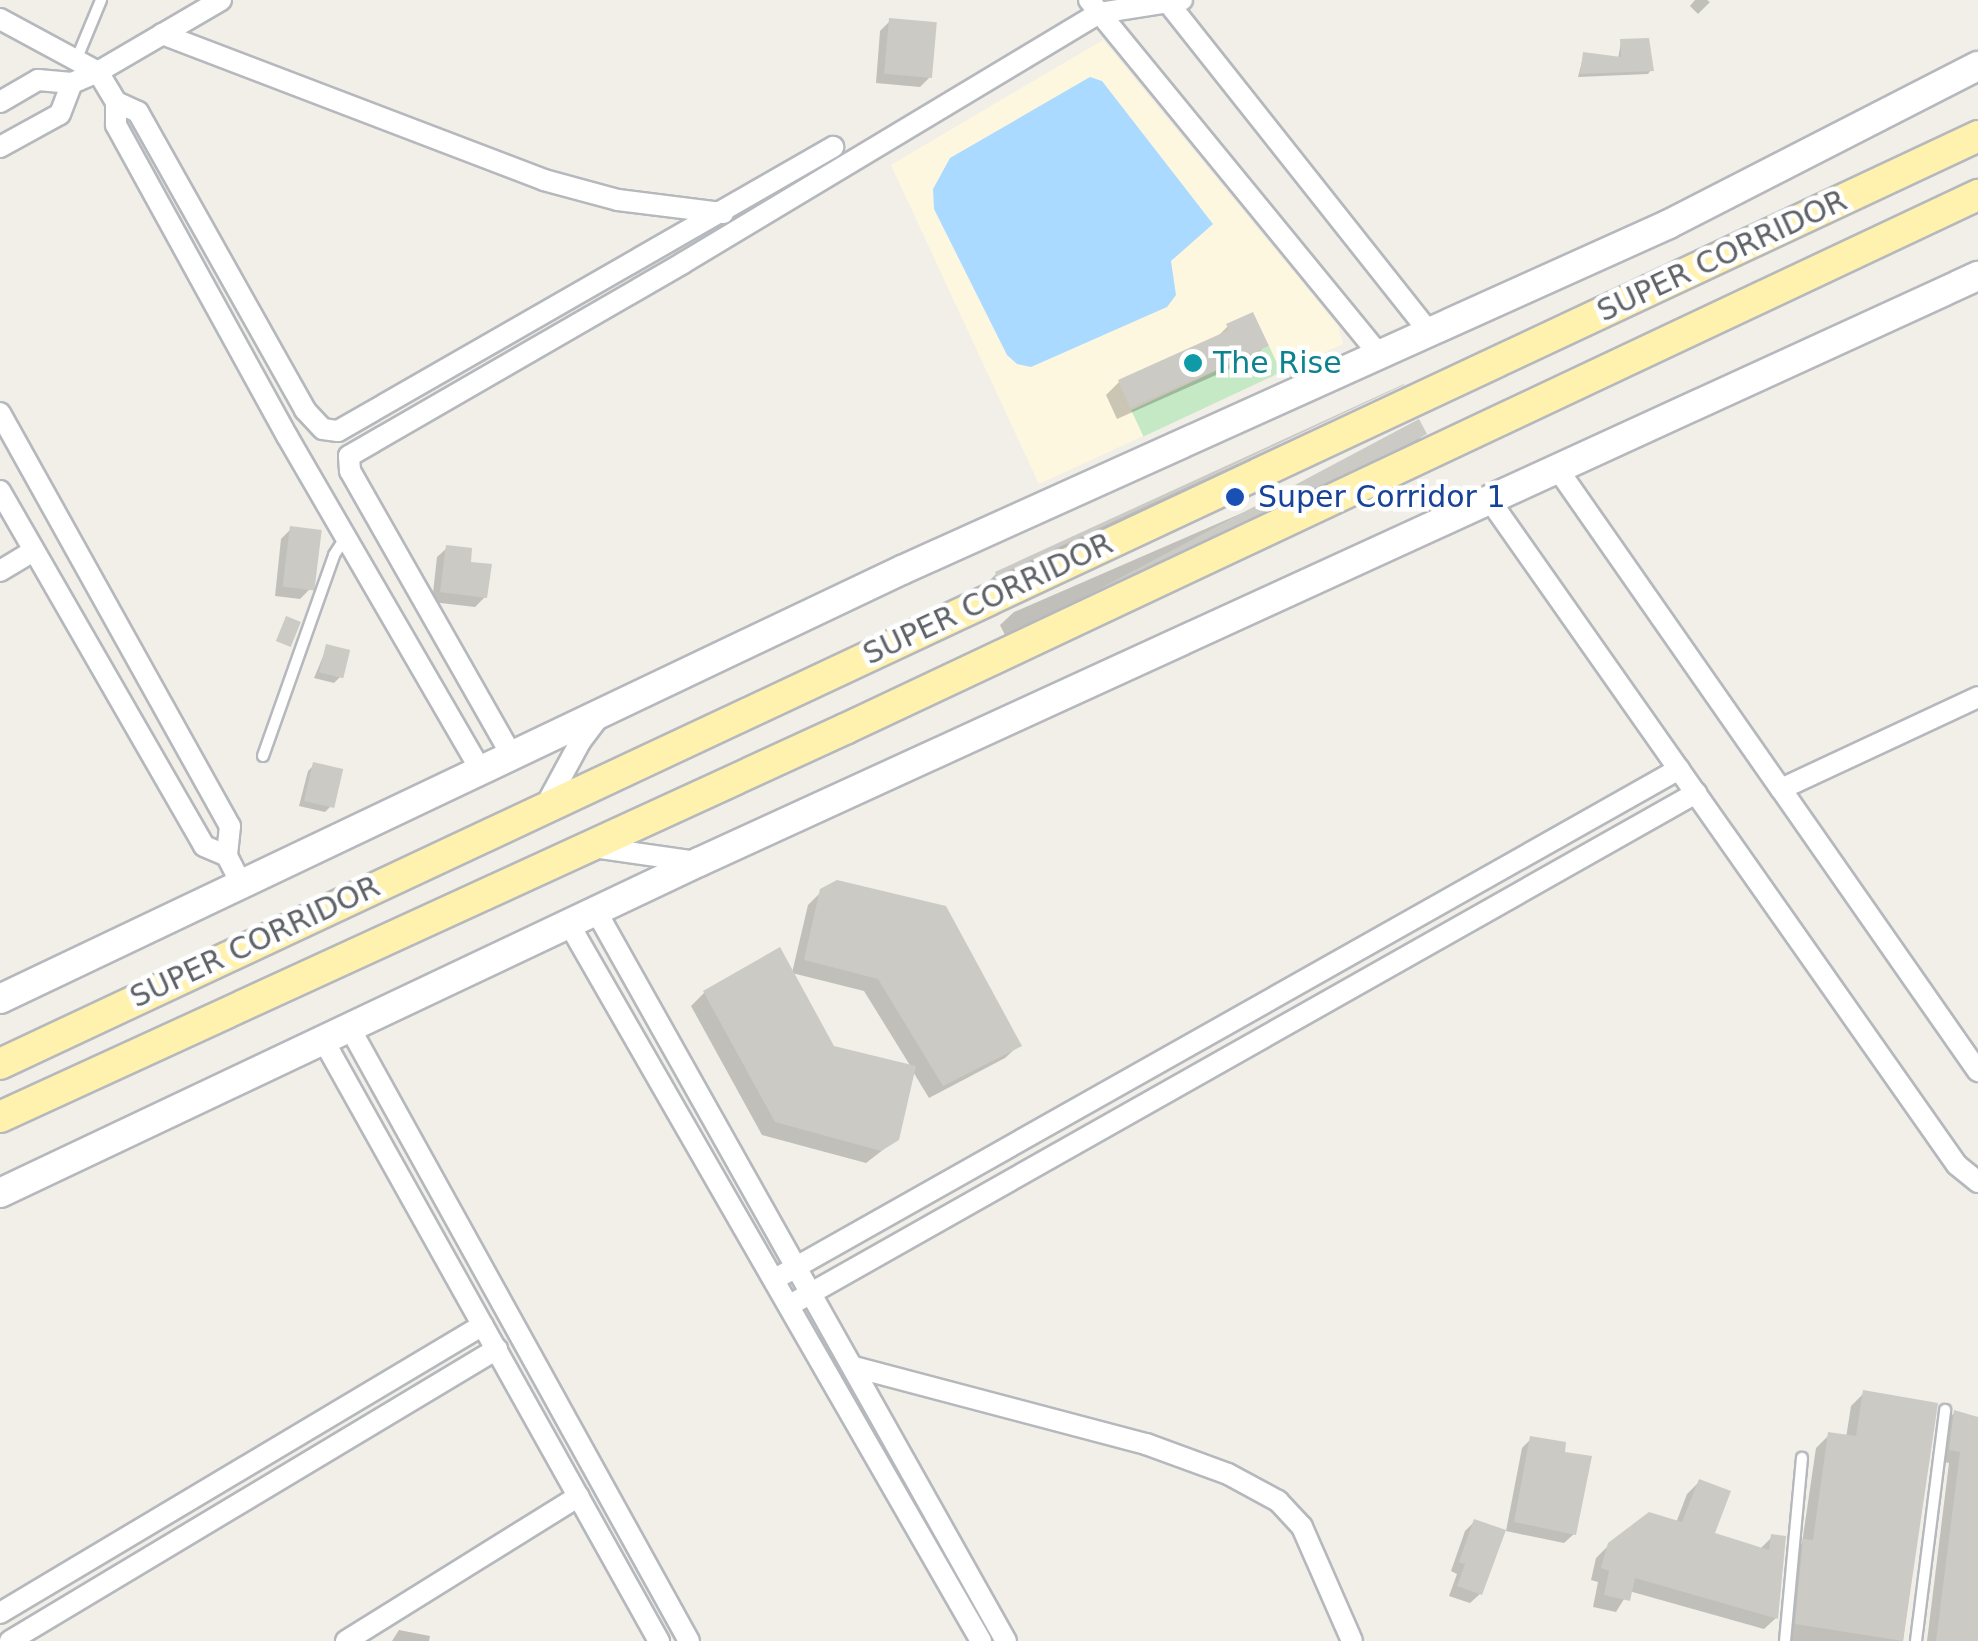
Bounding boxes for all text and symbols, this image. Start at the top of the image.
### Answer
street label: SUPER CORRIDOR [1592,182,1852,330]
place label: The Rise [1213,345,1342,381]
marker: The Rise [1182,352,1204,374]
place label: Super Corridor 1 [1258,479,1506,515]
marker: Super Corridor 1 [1222,484,1248,510]
street label: SUPER CORRIDOR [858,525,1118,673]
street label: SUPER CORRIDOR [125,868,385,1016]

